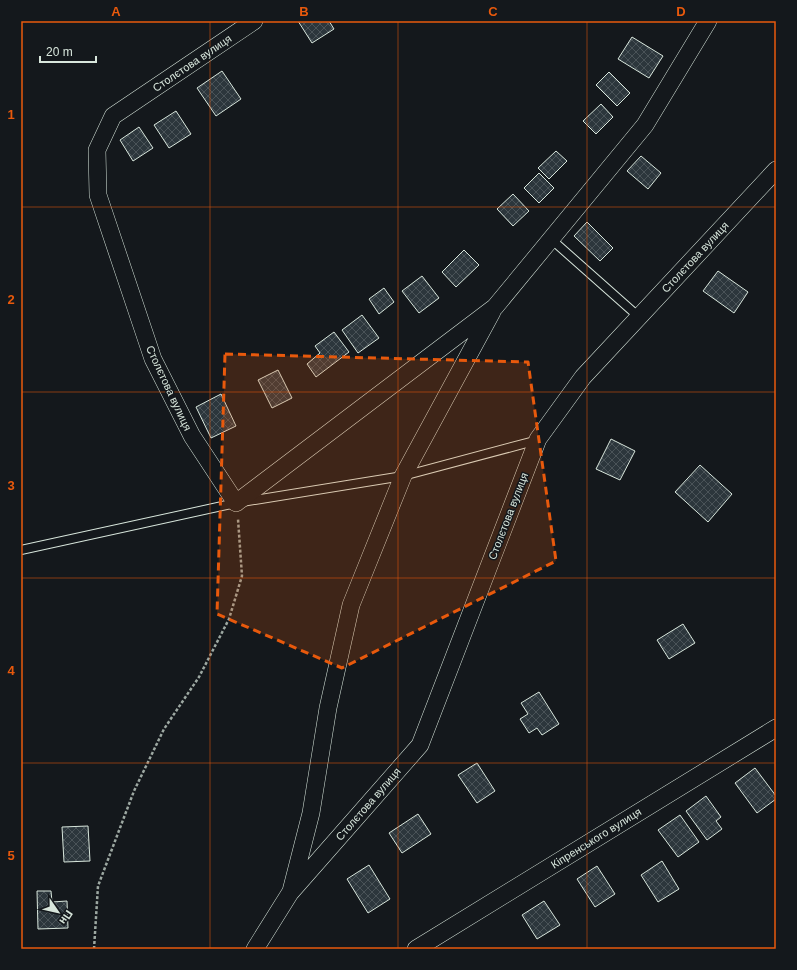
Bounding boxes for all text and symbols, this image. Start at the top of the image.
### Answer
text: A [111,4,121,19]
text: B [299,4,309,19]
text: C [488,4,498,19]
text: D [676,4,686,19]
street label: Столєтова вулиця [150,32,234,94]
scale bar [40,38,96,64]
text: 20 m [46,45,73,59]
text: 1 [7,107,15,122]
street label: Столєтова вулиця [659,219,731,295]
text: 2 [7,292,15,307]
street label: Столєтова вулиця [144,344,194,432]
street label: Столєтова вулиця [486,471,530,561]
text: 3 [7,478,15,493]
text: 4 [7,663,15,678]
street label: Столєтова вулиця [333,765,403,843]
street label: Кіпренського вулиця [549,805,643,871]
text: 5 [7,848,15,863]
north arrow [38,892,78,932]
text: Пн [57,908,75,927]

